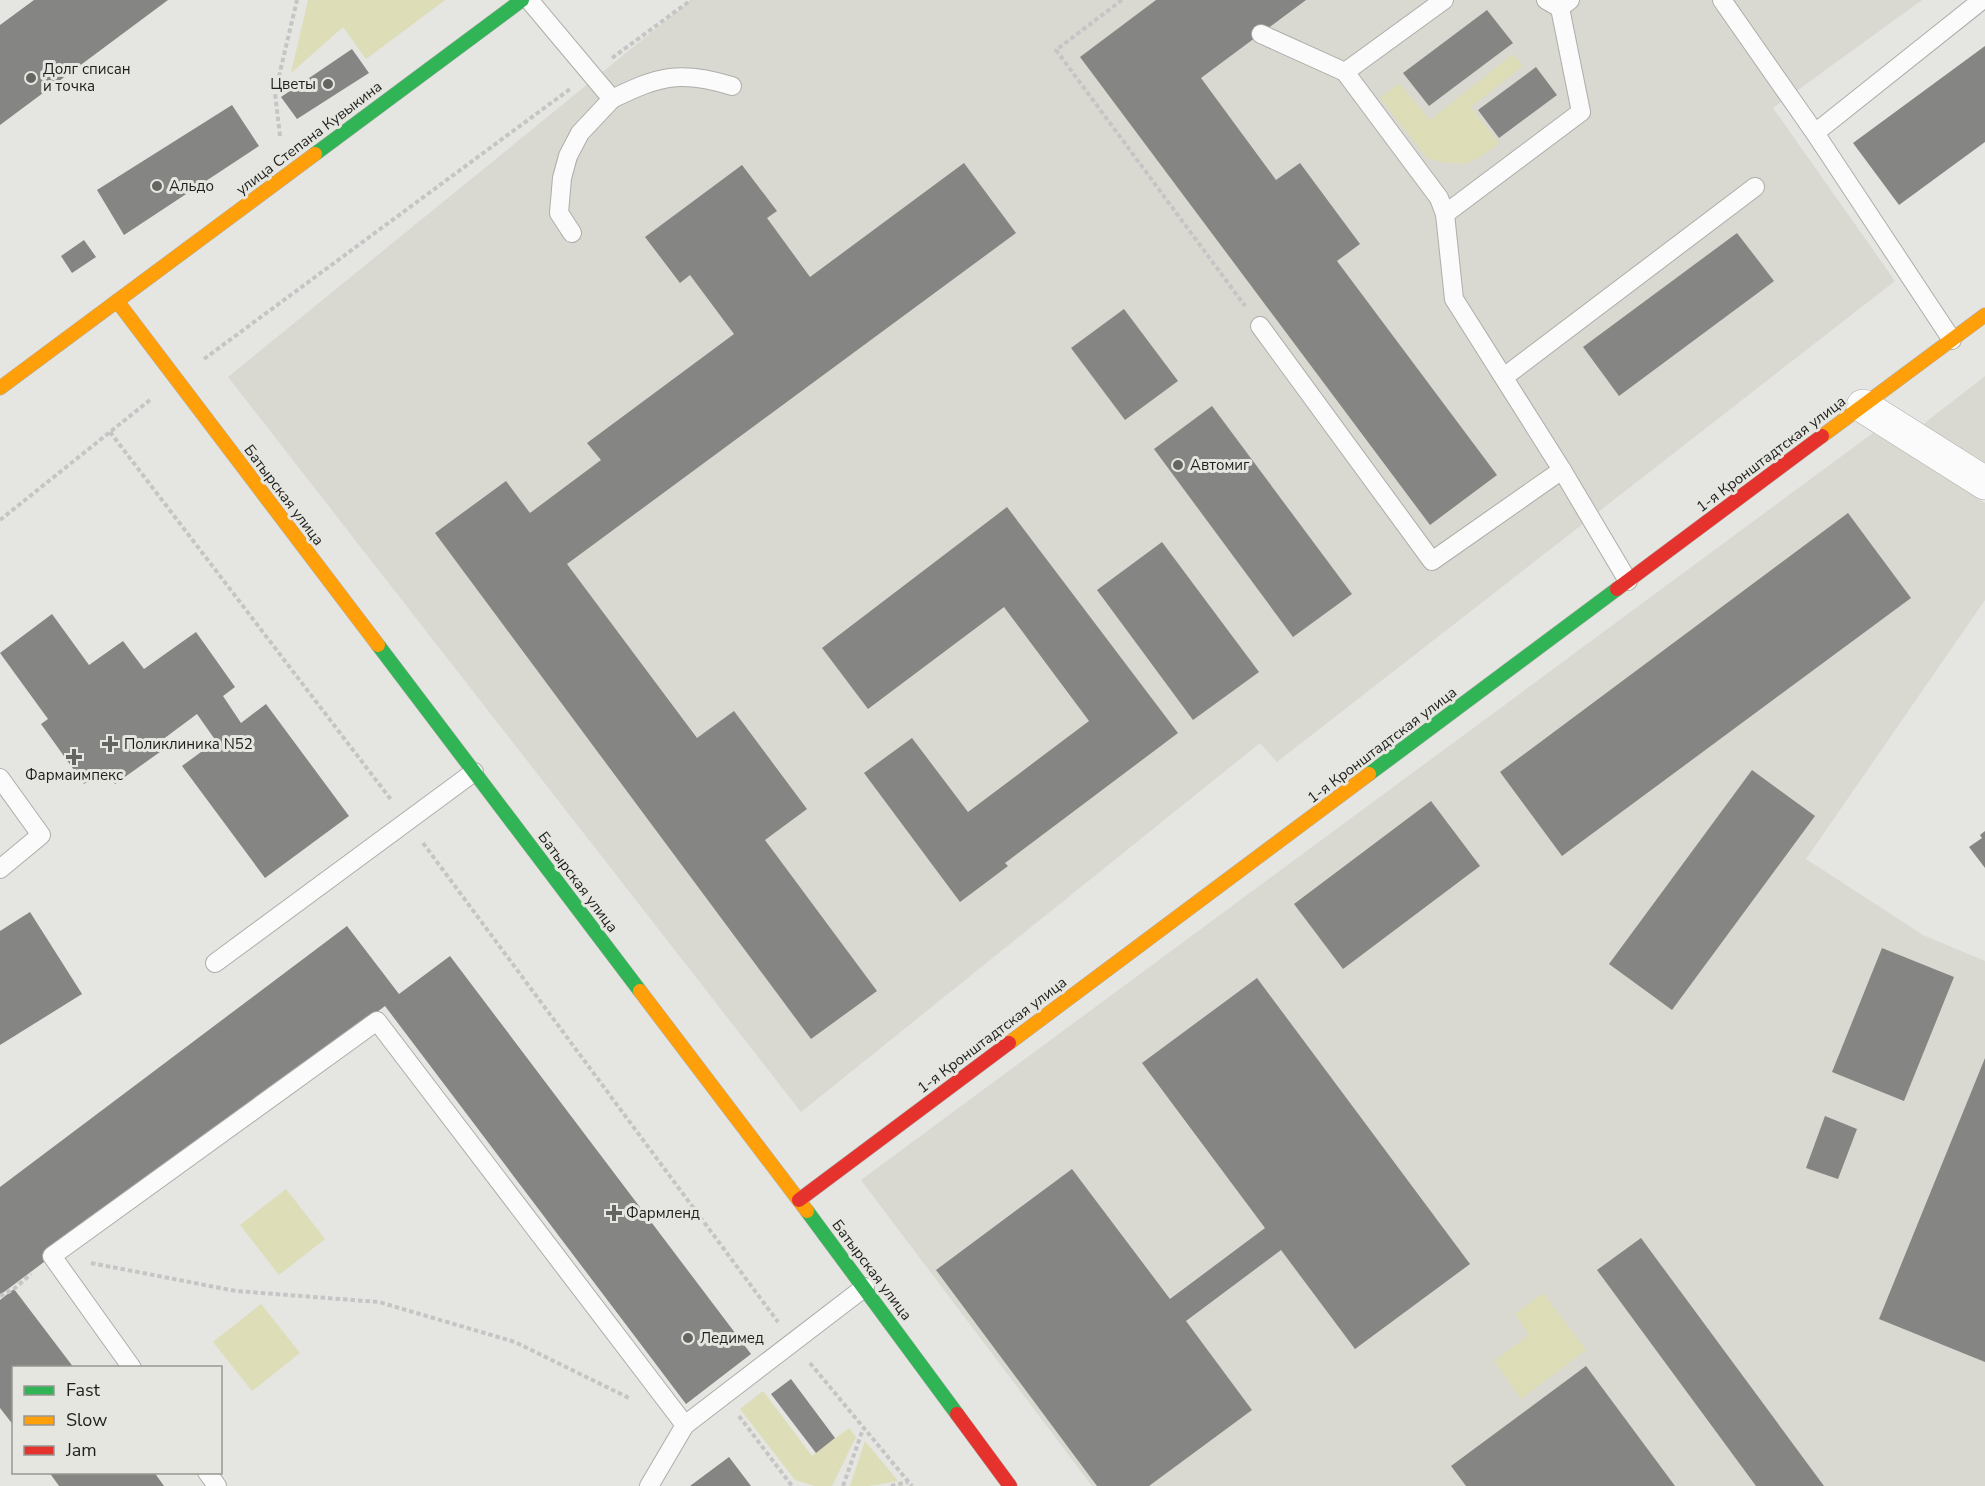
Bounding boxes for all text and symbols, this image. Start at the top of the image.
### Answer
place label: Долг списан и точка [43,59,131,96]
marker: Долг списан и точка [24,71,38,85]
place label: Цветы [270,74,316,94]
street label: улица Степана Кувыкина [232,76,386,200]
marker: Цветы [321,77,335,91]
place label: Альдо [169,176,214,196]
marker: Альдо [150,179,164,193]
street label: 1-я Кронштадтская улица [1692,391,1850,517]
street label: Батырская улица [240,441,328,549]
place label: Автомиг [1190,455,1250,475]
marker: Автомиг [1171,458,1185,472]
street label: 1-я Кронштадтская улица [1303,682,1461,808]
place label: Поликлиника N52 [124,734,253,754]
marker: Поликлиника N52 [101,735,119,753]
marker: Фармаимпекс [67,750,81,764]
place label: Фармаимпекс [25,765,123,785]
street label: Батырская улица [534,828,622,936]
street label: 1-я Кронштадтская улица [913,972,1071,1098]
place label: Фармленд [626,1203,700,1223]
marker: Фармленд [607,1206,621,1220]
street label: Батырская улица [828,1216,916,1324]
place label: Ледимед [700,1328,764,1348]
marker: Ледимед [681,1331,695,1345]
legend [12,1366,222,1474]
text: Fast [66,1378,101,1402]
text: Slow [66,1408,107,1432]
text: Jam [65,1438,97,1462]

